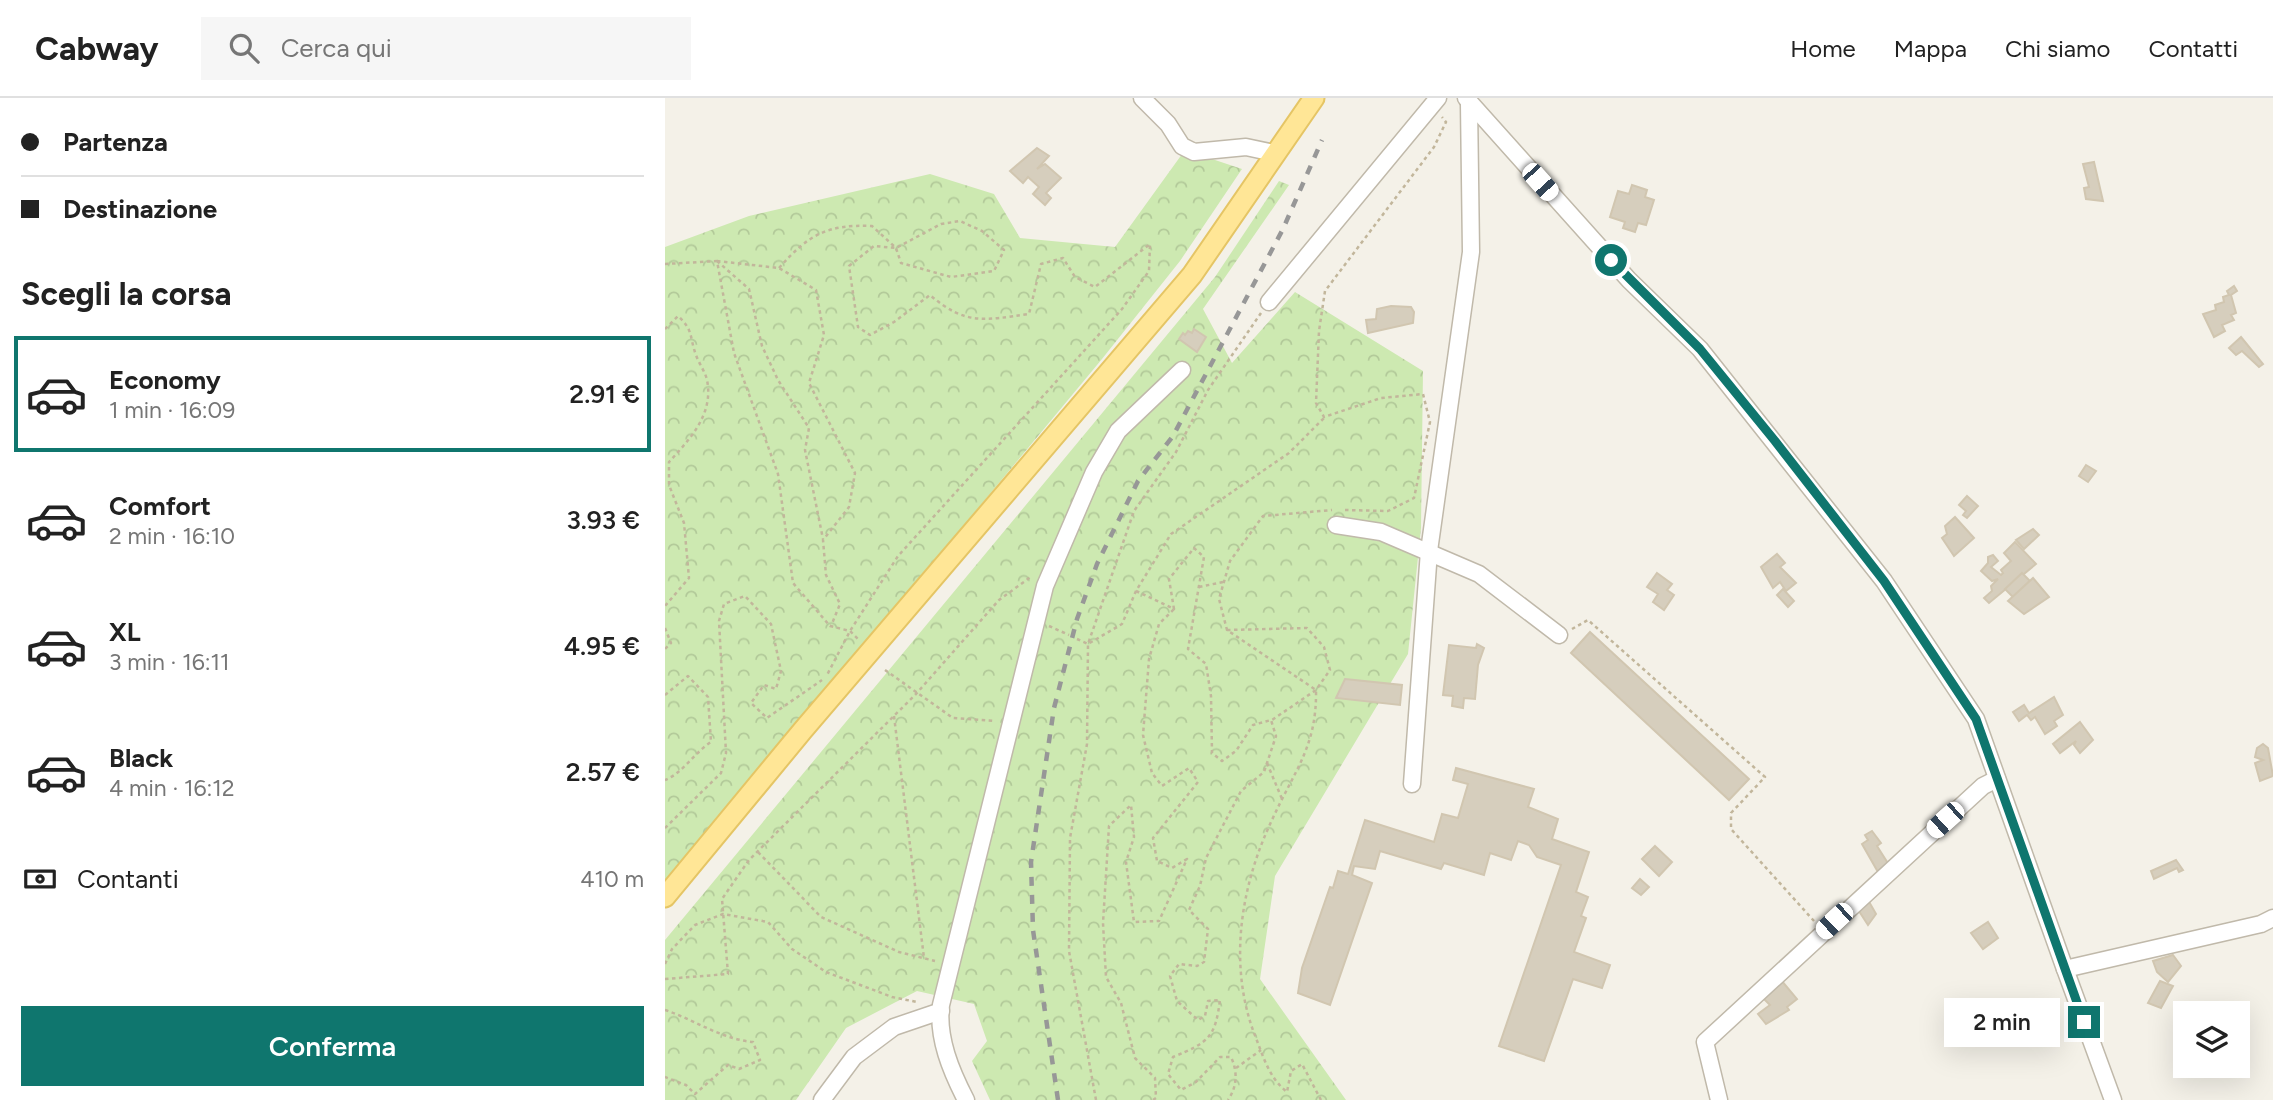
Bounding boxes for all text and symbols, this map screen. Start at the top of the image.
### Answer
search box [201,17,691,80]
text: Cabway [35,29,159,68]
icon: search [225,29,263,67]
text: Cerca qui [281,32,392,64]
text: Home [1790,34,1856,63]
text: Mappa [1894,34,1967,63]
text: Chi siamo [2005,34,2110,63]
text: Contatti [2148,34,2238,63]
text: Partenza [63,126,168,158]
car [1519,159,1562,205]
text: Destinazione [63,193,217,225]
route start [1595,244,1627,276]
text: Scegli la corsa [21,275,231,313]
icon: car [25,363,88,426]
text: Economy [109,364,221,396]
text: 2.91 € [569,378,640,410]
text: 1 min · 16:09 [109,396,235,424]
icon: car [25,489,88,552]
text: Comfort [109,490,211,522]
text: 3.93 € [566,504,640,536]
text: 2 min · 16:10 [109,522,235,550]
icon: car [25,615,88,678]
text: XL [109,616,141,648]
text: 4.95 € [564,630,640,662]
text: 3 min · 16:11 [109,648,229,676]
icon: car [25,741,88,804]
text: Black [109,742,173,774]
text: 2.57 € [566,756,640,788]
text: 4 min · 16:12 [109,774,235,802]
car [1923,798,1968,842]
icon: cash [21,860,59,898]
text: Contanti [77,863,179,895]
text: 410 m [580,865,644,893]
car [1812,899,1857,943]
callout: 2 min [1944,998,2059,1046]
map controls [2173,1001,2250,1078]
button: layers [2173,1001,2250,1078]
button: Conferma [21,1006,644,1086]
route end [2068,1006,2100,1038]
text: 2 min [1973,1008,2031,1036]

